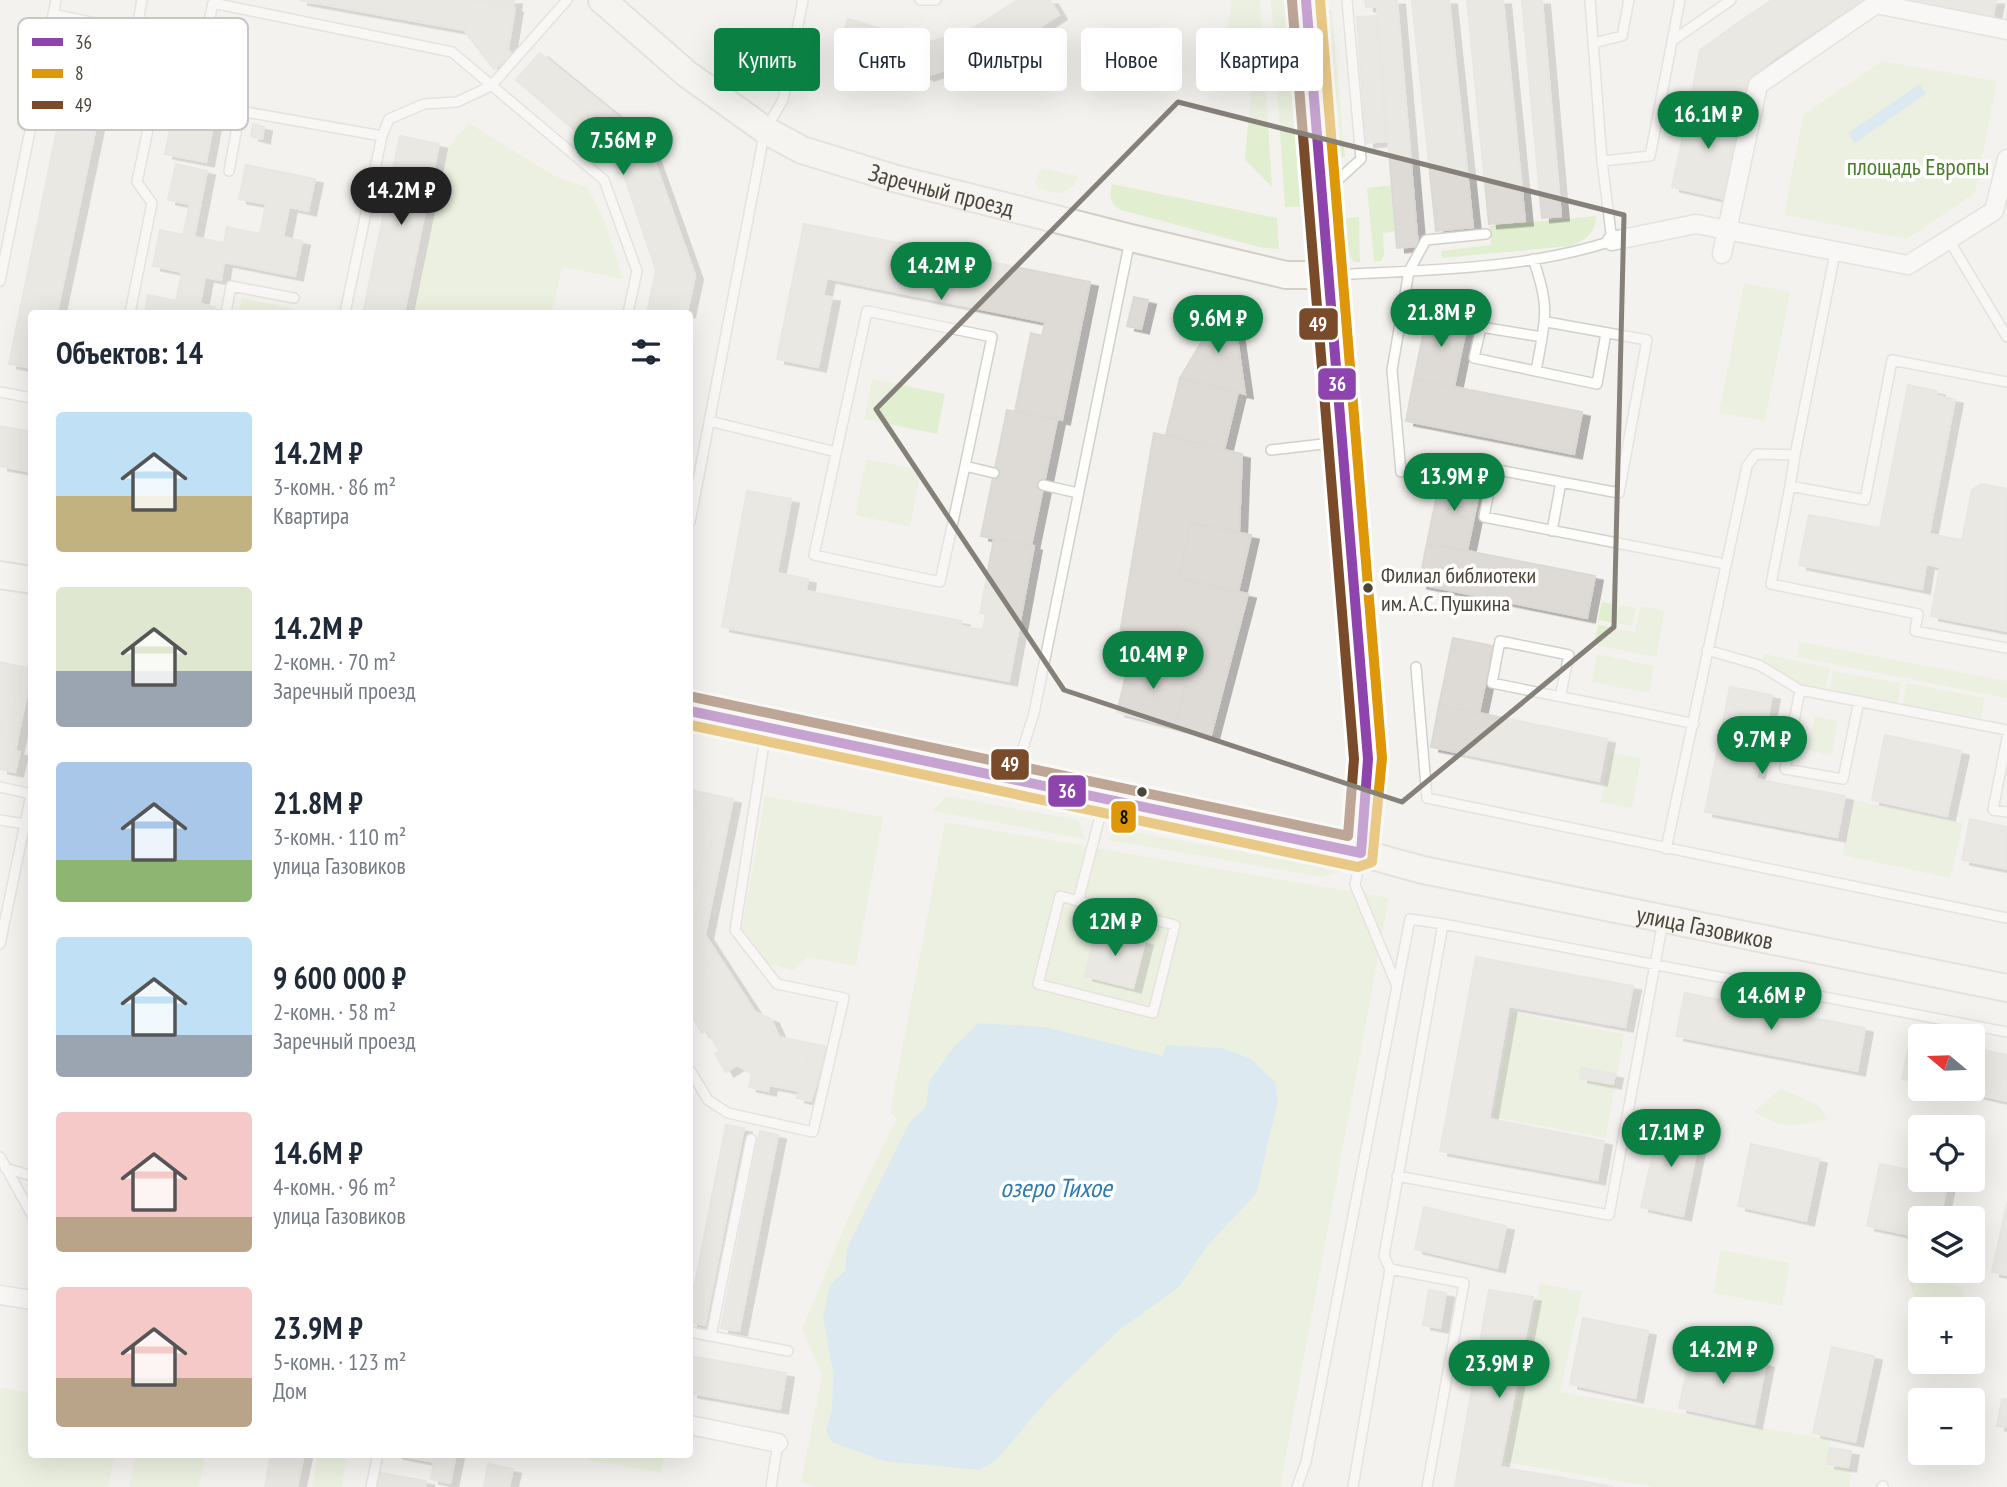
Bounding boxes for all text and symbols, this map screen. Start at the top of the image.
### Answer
legend [18,18,248,130]
chip: Купить [714,28,820,91]
chip: Снять [834,28,930,91]
chip: Фильтры [944,28,1067,91]
chip: Новое [1081,28,1182,91]
chip: Квартира [1196,28,1323,91]
text: 36 [75,30,92,54]
text: 8 [75,61,84,85]
pin: 16.1M ₽ [1643,92,1773,151]
text: 49 [75,93,92,117]
text: 16.1M ₽ [1674,99,1742,128]
pin: 7.56M ₽ [558,118,688,177]
text: 7.56M ₽ [590,125,656,154]
park label: площадь Европы [1847,151,1989,182]
street label: Заречный проезд [865,156,1018,224]
pin: 14.2M ₽ [336,168,466,227]
text: 14.2M ₽ [367,175,435,204]
pin: 14.2M ₽ [876,243,1006,302]
text: 14.2M ₽ [907,250,975,279]
pin: 21.8M ₽ [1376,290,1506,349]
pin: 9.6M ₽ [1161,296,1275,355]
text: 21.8M ₽ [1407,297,1475,326]
text: 9.6M ₽ [1189,303,1247,332]
line badge: 49 [1298,307,1339,341]
text: 49 [1309,312,1327,336]
text: Объектов: 14 [56,333,203,372]
icon: filters [627,333,665,371]
line badge: 36 [1317,367,1357,401]
text: 36 [1328,372,1346,396]
text: 14.2M ₽ [273,433,363,472]
icon: home [112,440,196,524]
pin: 13.9M ₽ [1389,454,1519,513]
text: 13.9M ₽ [1420,461,1488,490]
text: 3-комн. · 86 m² [273,472,396,501]
text: Квартира [273,501,349,530]
place label: Филиал библиотеки им. А.С. Пушкина [1381,561,1536,617]
marker: Филиал библиотеки им. А.С. Пушкина [1361,581,1375,595]
text: 14.2M ₽ [273,608,363,647]
icon: home [112,615,196,699]
pin: 10.4M ₽ [1088,632,1218,691]
text: 10.4M ₽ [1119,639,1187,668]
text: 2-комн. · 70 m² [273,647,396,676]
text: Заречный проезд [273,676,416,705]
pin: 9.7M ₽ [1705,716,1819,776]
text: 9.7M ₽ [1733,724,1791,753]
line badge: 49 [990,748,1030,781]
text: 49 [1001,752,1019,776]
line badge: 36 [1047,774,1087,808]
text: 36 [1058,779,1076,803]
text: 21.8M ₽ [273,783,363,822]
unlabelled marker [1135,785,1149,799]
icon: home [112,790,196,874]
line badge: 8 [1110,800,1137,834]
text: 8 [1119,805,1129,829]
text: 3-комн. · 110 m² [273,822,406,851]
text: улица Газовиков [273,851,406,880]
pin: 12M ₽ [1066,898,1164,958]
street label: улица Газовиков [1634,898,1776,956]
text: 12M ₽ [1089,906,1141,935]
text: 9 600 000 ₽ [273,958,406,997]
icon: home [112,965,196,1049]
pin: 14.6M ₽ [1706,972,1836,1032]
text: 14.6M ₽ [1737,980,1805,1009]
text: 2-комн. · 58 m² [273,997,396,1026]
north arrow [1908,1024,1984,1101]
map controls [1908,1024,1985,1465]
text: Заречный проезд [273,1026,416,1055]
pin: 17.1M ₽ [1606,1110,1736,1169]
button: locate [1908,1115,1985,1192]
text: 17.1M ₽ [1638,1117,1704,1146]
text: 14.6M ₽ [273,1133,363,1172]
icon: home [112,1140,196,1224]
water label: озеро Тихое [1000,1171,1114,1204]
text: 4-комн. · 96 m² [273,1172,396,1201]
text: улица Газовиков [273,1201,406,1230]
button: layers [1908,1206,1985,1283]
button: + [1908,1297,1985,1374]
text: 23.9M ₽ [273,1308,363,1347]
icon: home [112,1315,196,1399]
pin: 14.2M ₽ [1658,1326,1788,1386]
text: 14.2M ₽ [1689,1334,1757,1363]
pin: 23.9M ₽ [1434,1340,1564,1400]
text: 5-комн. · 123 m² [273,1347,406,1376]
text: 23.9M ₽ [1465,1348,1533,1377]
text: Дом [273,1376,307,1405]
button: − [1908,1388,1985,1465]

